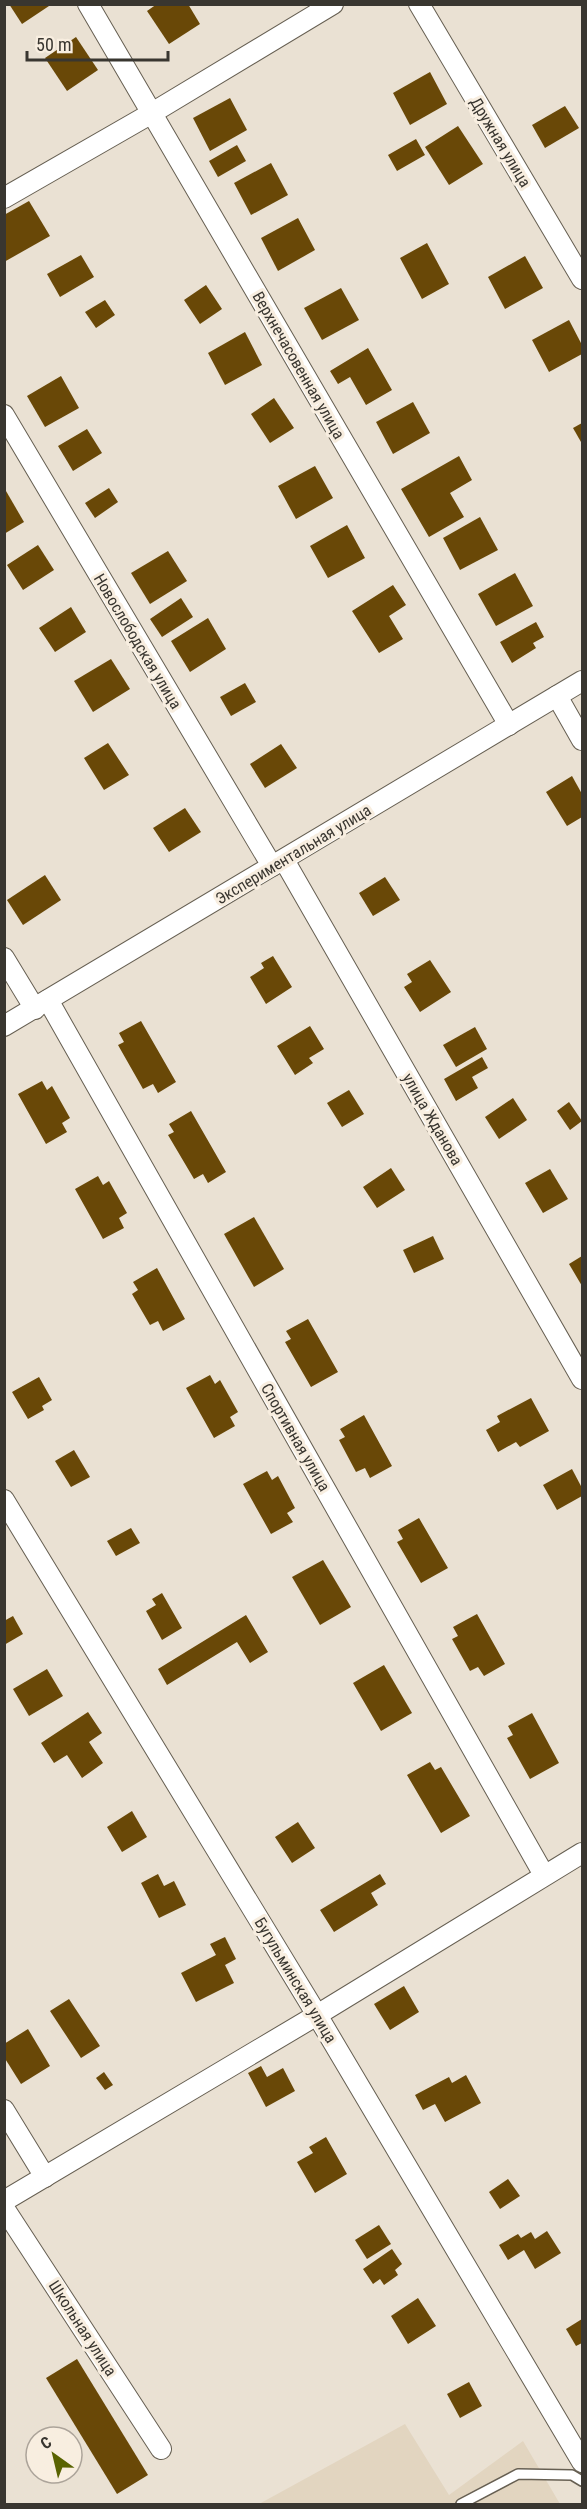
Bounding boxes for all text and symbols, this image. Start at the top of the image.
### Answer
scale bar [27,24,168,62]
text: 50 m [36,34,71,55]
street label: Дружная улица [466,94,535,191]
street label: Верхнечасовенная улица [249,288,349,442]
street label: Новослободская улица [90,570,185,712]
street label: Экспериментальная улица [212,800,374,908]
street label: улица Жданова [399,1070,467,1169]
street label: Спортивная улица [257,1380,334,1495]
street label: Бугульминская улица [251,1914,341,2046]
street label: Школьная улица [45,2277,121,2380]
north arrow [24,2425,84,2485]
text: С [37,2433,55,2453]

